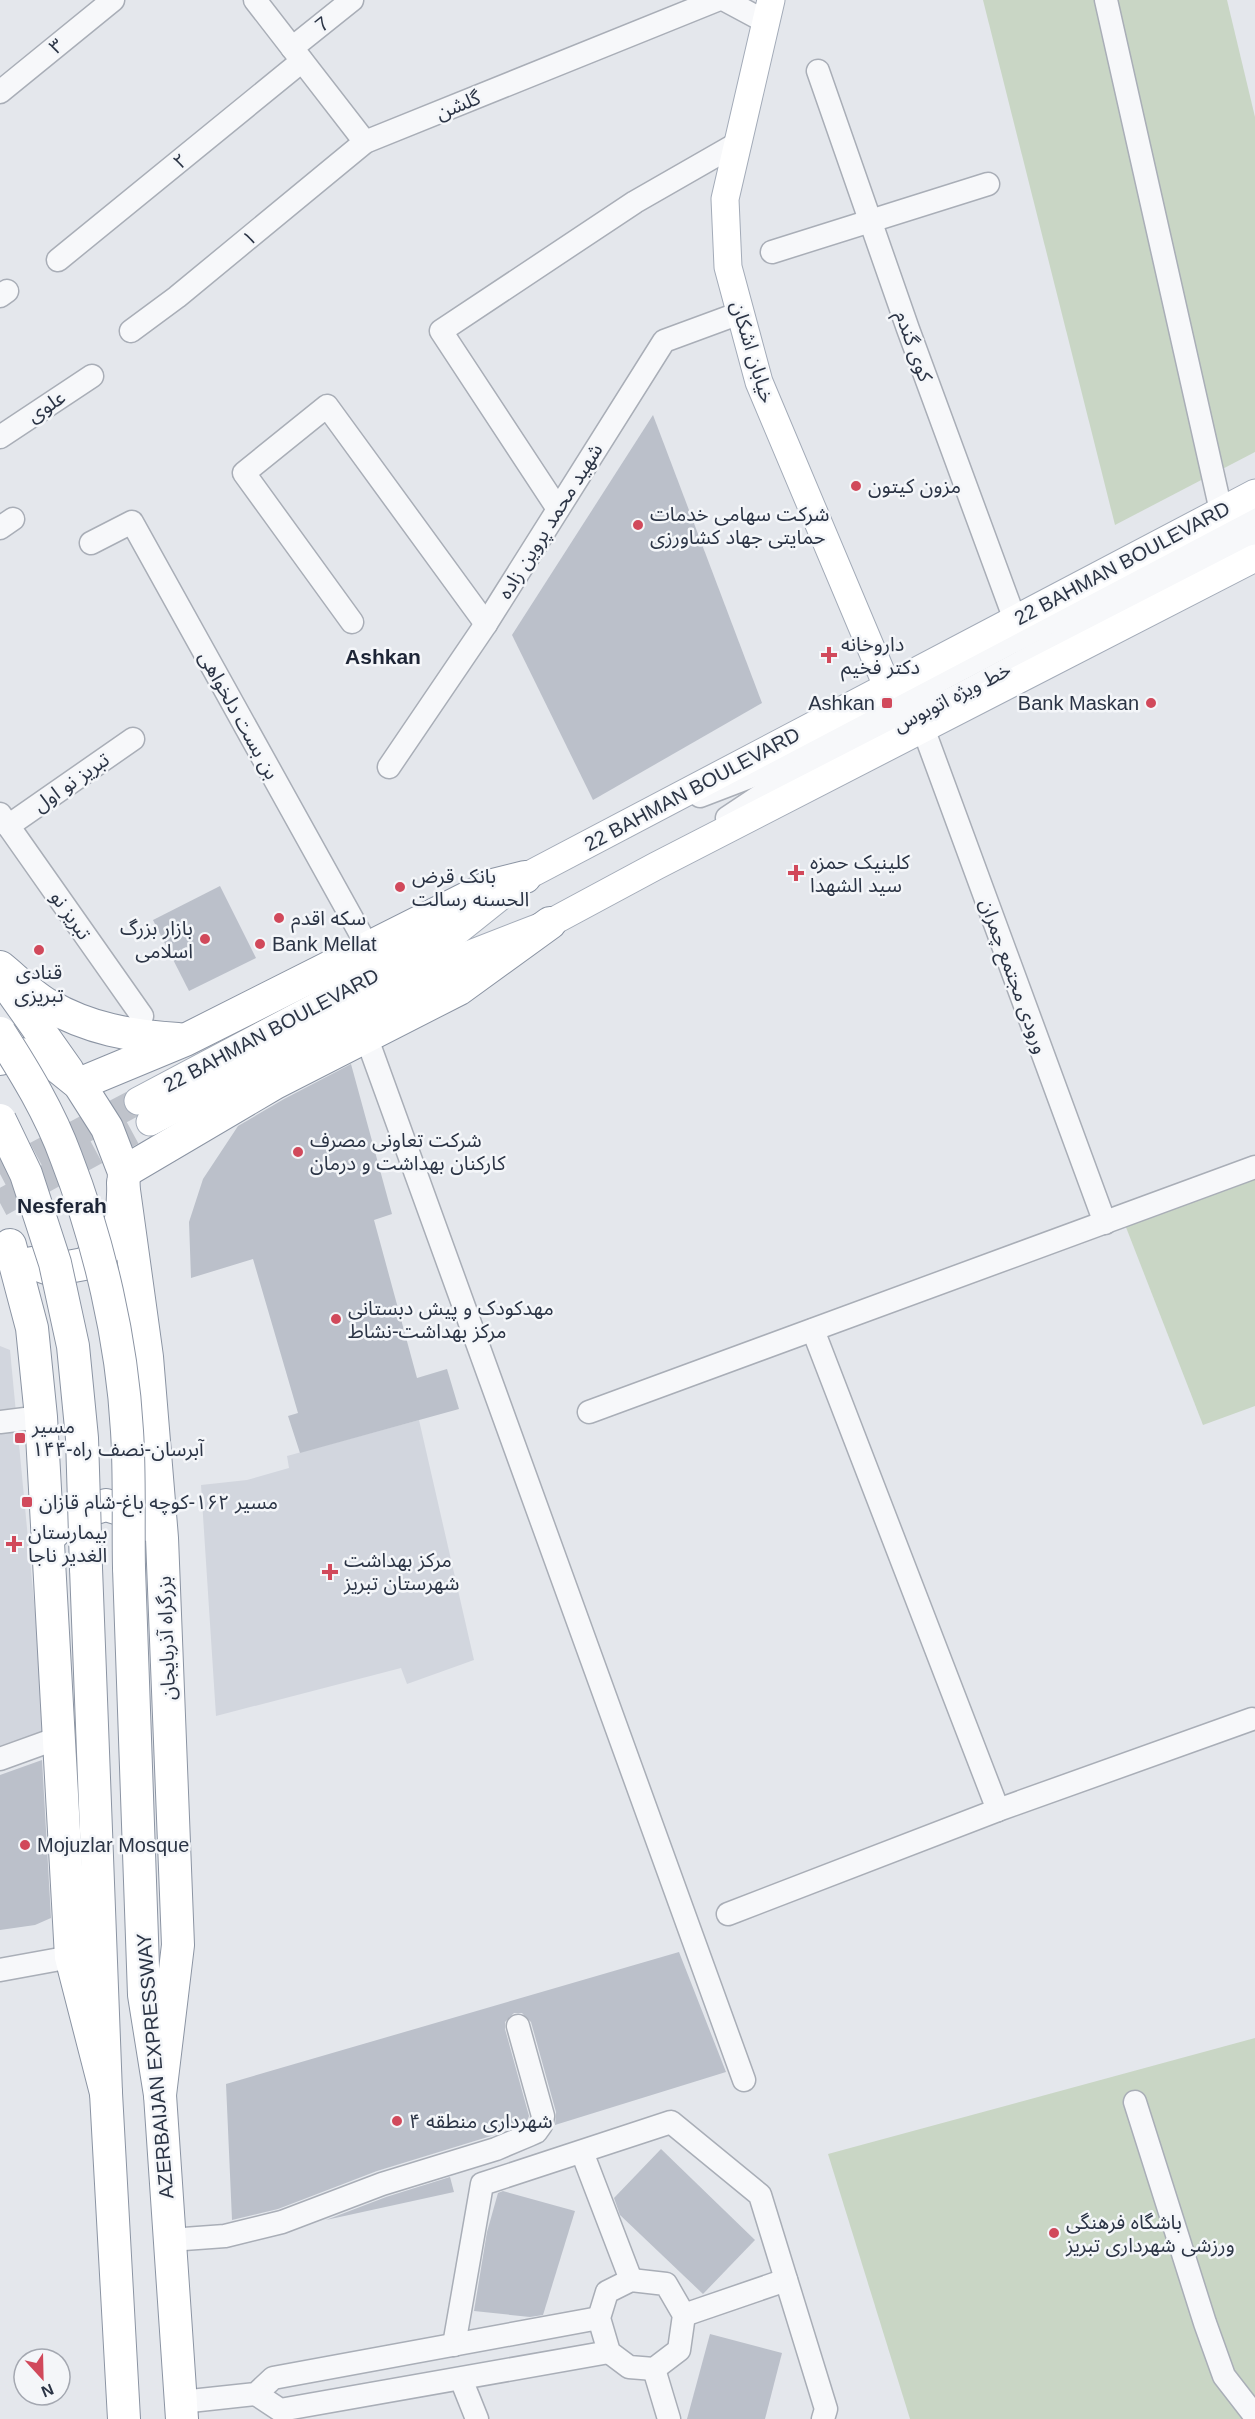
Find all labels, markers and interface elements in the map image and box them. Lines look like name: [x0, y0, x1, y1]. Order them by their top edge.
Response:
street label: 7: [311, 12, 333, 36]
street label: ۳: [45, 34, 67, 58]
street label: گلشن: [433, 86, 484, 125]
street label: ۲: [169, 149, 191, 173]
street label: ۱: [238, 226, 260, 250]
street label: خیابان اشکان: [726, 298, 779, 406]
street label: کوی گندم: [887, 308, 937, 387]
street label: علوی: [23, 386, 70, 427]
street label: شهید محمد پروین زاده: [493, 439, 609, 604]
place label: مزون کیتون: [868, 475, 961, 498]
marker: مزون کیتون: [849, 479, 863, 493]
street label: 22 BAHMAN BOULEVARD: [1011, 497, 1233, 629]
place label: شرکت سهامی خدمات حمایتی جهاد کشاورزی: [650, 503, 829, 549]
marker: شرکت سهامی خدمات حمایتی جهاد کشاورزی: [631, 518, 645, 532]
place label: داروخانه دکتر فخیم: [841, 633, 920, 682]
district label: Ashkan: [345, 645, 421, 668]
street label: بن بست دلخواهی: [194, 647, 283, 783]
marker: داروخانه دکتر فخیم: [822, 648, 836, 662]
street label: خط ویژه اتوبوس: [890, 658, 1015, 737]
place label: Ashkan: [808, 692, 875, 714]
place label: Bank Maskan: [1018, 692, 1139, 714]
marker: Ashkan: [880, 696, 894, 710]
marker: Bank Maskan: [1144, 696, 1158, 710]
street label: 22 BAHMAN BOULEVARD: [581, 723, 803, 855]
street label: تبریز نو اول: [29, 748, 114, 817]
place label: کلینیک حمزه سید الشهدا: [810, 851, 910, 896]
marker: کلینیک حمزه سید الشهدا: [787, 864, 805, 882]
place label: بانک قرض الحسنه رسالت: [412, 865, 529, 911]
marker: بانک قرض الحسنه رسالت: [393, 880, 407, 894]
street label: تبریز نو: [46, 886, 96, 944]
street label: ورودی مجتمع چمران: [972, 896, 1052, 1058]
place label: سکه اقدم: [291, 907, 366, 933]
marker: سکه اقدم: [272, 911, 286, 925]
place label: بازار بزرگ اسلامی: [120, 917, 193, 963]
marker: بازار بزرگ اسلامی: [198, 932, 212, 946]
place label: Bank Mellat: [272, 933, 377, 955]
marker: Bank Mellat: [253, 937, 267, 951]
marker: قنادی تبریزی: [32, 943, 46, 957]
place label: قنادی تبریزی: [14, 961, 64, 1007]
street label: 22 BAHMAN BOULEVARD: [160, 964, 382, 1096]
place label: شرکت تعاونی مصرف کارکنان بهداشت و درمان: [310, 1129, 506, 1175]
marker: شرکت تعاونی مصرف کارکنان بهداشت و درمان: [291, 1145, 305, 1159]
district label: Nesferah: [17, 1194, 107, 1217]
place label: مهدکودک و پیش دبستانی مرکز بهداشت-نشاط: [348, 1297, 554, 1343]
marker: مهدکودک و پیش دبستانی مرکز بهداشت-نشاط: [329, 1312, 343, 1326]
place label: مسیر ۱۴۴-آبرسان-نصف راه: [31, 1415, 205, 1461]
marker: مسیر ۱۴۴-آبرسان-نصف راه: [13, 1431, 27, 1445]
place label: مسیر ۱۶۲-کوچه باغ-شام قازان: [39, 1491, 278, 1517]
marker: مسیر ۱۶۲-کوچه باغ-شام قازان: [20, 1495, 34, 1509]
place label: بیمارستان الغدیر ناجا: [28, 1521, 108, 1567]
marker: بیمارستان الغدیر ناجا: [5, 1535, 23, 1553]
place label: مرکز بهداشت شهرستان تبریز: [343, 1549, 459, 1595]
marker: مرکز بهداشت شهرستان تبریز: [321, 1563, 339, 1581]
street label: بزرگراه آذربایجان: [153, 1575, 180, 1701]
place label: Mojuzlar Mosque: [37, 1834, 189, 1856]
marker: Mojuzlar Mosque: [18, 1838, 32, 1852]
street label: AZERBAIJAN EXPRESSWAY: [132, 1932, 178, 2200]
place label: شهرداری منطقه ۴: [409, 2110, 553, 2133]
marker: شهرداری منطقه ۴: [390, 2114, 404, 2128]
place label: باشگاه فرهنگی ورزشی شهرداری تبریز: [1065, 2211, 1235, 2257]
marker: باشگاه فرهنگی ورزشی شهرداری تبریز: [1047, 2226, 1061, 2240]
north arrow: [12, 2347, 72, 2407]
text: N: [39, 2380, 56, 2400]

